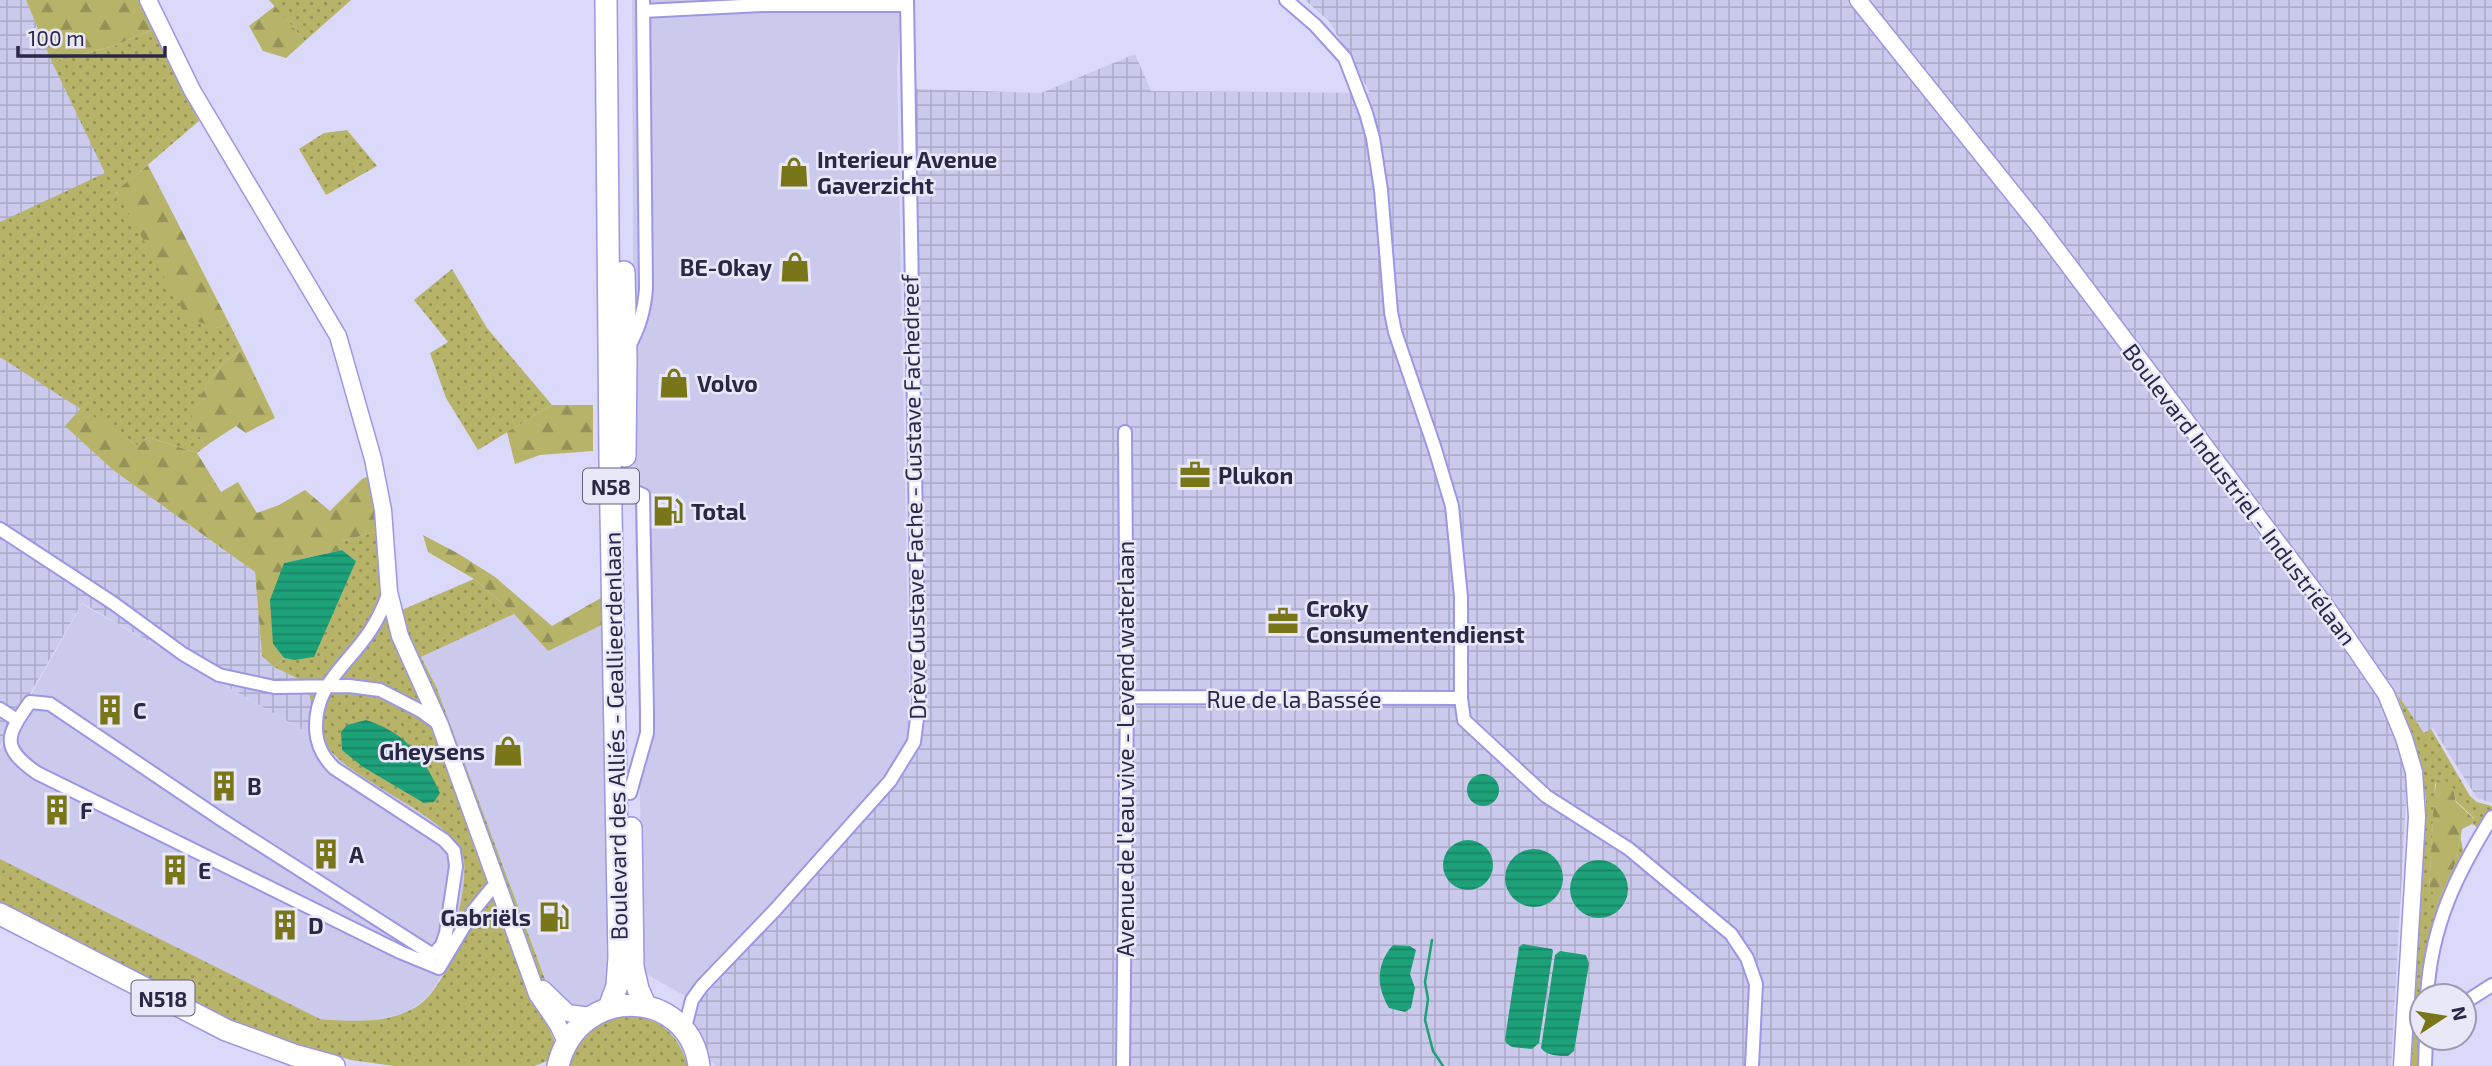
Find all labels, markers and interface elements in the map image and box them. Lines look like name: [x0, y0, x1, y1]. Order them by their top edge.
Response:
scale bar: [18, 14, 164, 58]
text: 100 m: [28, 25, 85, 50]
place label: Interieur Avenue Gaverzicht: [817, 145, 997, 199]
shop icon: Interieur Avenue Gaverzicht: [777, 155, 811, 189]
shop icon: BE-Okay: [778, 250, 812, 284]
place label: BE-Okay: [680, 253, 772, 281]
street label: Drève Gustave Fache - Gustave Fachedreef: [895, 273, 931, 720]
street label: Boulevard Industriel - Industriélaan: [2117, 338, 2363, 650]
shop icon: Volvo: [657, 366, 691, 400]
place label: Volvo: [697, 369, 758, 397]
office icon: Plukon: [1178, 458, 1212, 492]
place label: Plukon: [1218, 461, 1293, 489]
road number: N58: [583, 468, 639, 504]
fuel station icon: Total: [651, 494, 685, 528]
place label: Total: [691, 497, 747, 525]
street label: Boulevard des Alliés - Geallieerdenlaan: [597, 532, 633, 940]
street label: Avenue de l'eau vive - Levend waterlaan: [1111, 541, 1139, 957]
place label: Croky Consumentendienst: [1306, 594, 1525, 648]
office icon: Croky Consumentendienst: [1266, 604, 1300, 638]
street label: Rue de la Bassée: [1206, 685, 1382, 713]
building icon: C: [93, 693, 127, 727]
place label: C: [133, 696, 147, 724]
shop icon: Gheysens: [491, 734, 525, 768]
place label: Gheysens: [379, 737, 485, 765]
building icon: B: [207, 769, 241, 803]
place label: B: [247, 772, 262, 800]
building icon: F: [40, 793, 74, 827]
place label: F: [80, 796, 93, 824]
building icon: A: [309, 837, 343, 871]
place label: A: [349, 840, 364, 868]
building icon: E: [158, 853, 192, 887]
place label: E: [198, 856, 211, 884]
fuel station icon: Gabriëls: [537, 900, 571, 934]
place label: Gabriëls: [440, 903, 531, 931]
building icon: D: [268, 908, 302, 942]
place label: D: [308, 911, 324, 939]
road number: N518: [132, 981, 194, 1016]
north arrow: [2408, 982, 2478, 1052]
text: N: [2447, 1004, 2473, 1022]

